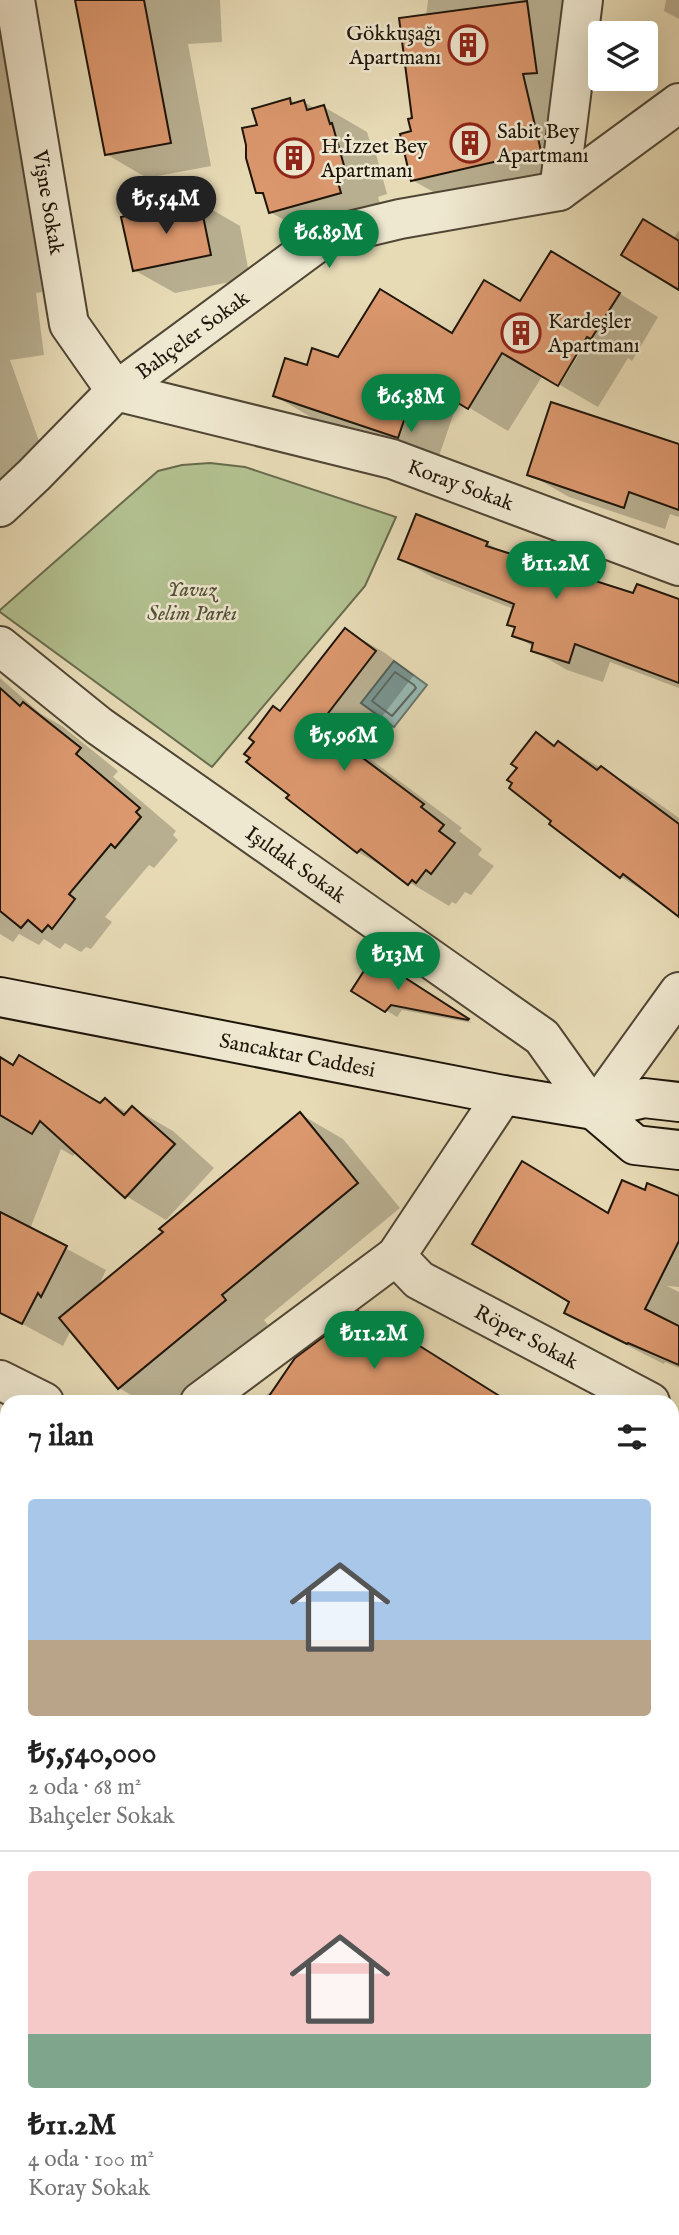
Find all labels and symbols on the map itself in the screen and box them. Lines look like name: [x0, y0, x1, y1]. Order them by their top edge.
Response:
place label: Gökkuşağı Apartmanı: [346, 21, 441, 72]
building icon: Gökkuşağı Apartmanı: [447, 24, 489, 66]
place label: Sabit Bey Apartmanı: [496, 119, 589, 170]
building icon: Sabit Bey Apartmanı: [449, 122, 491, 164]
place label: H.İzzet Bey Apartmanı: [320, 134, 428, 185]
building icon: H.İzzet Bey Apartmanı: [273, 137, 315, 179]
street label: Vişne Sokak: [25, 147, 69, 258]
pin: ₺5.54M: [109, 176, 223, 236]
pin: ₺6.89M: [272, 210, 386, 270]
street label: Bahçeler Sokak: [131, 285, 256, 387]
place label: Kardeşler Apartmanı: [547, 309, 640, 360]
building icon: Kardeşler Apartmanı: [500, 312, 542, 354]
pin: ₺6.38M: [354, 374, 468, 434]
street label: Koray Sokak: [403, 454, 518, 518]
pin: ₺11.2M: [499, 542, 613, 601]
park label: Yavuz Selim Parkı: [147, 577, 237, 628]
pin: ₺5.96M: [287, 714, 401, 773]
street label: Işıldak Sokak: [239, 821, 352, 911]
pin: ₺13M: [357, 932, 439, 992]
street label: Sancaktar Caddesi: [217, 1028, 377, 1085]
street label: Röper Sokak: [469, 1299, 583, 1377]
pin: ₺11.2M: [317, 1312, 431, 1371]

